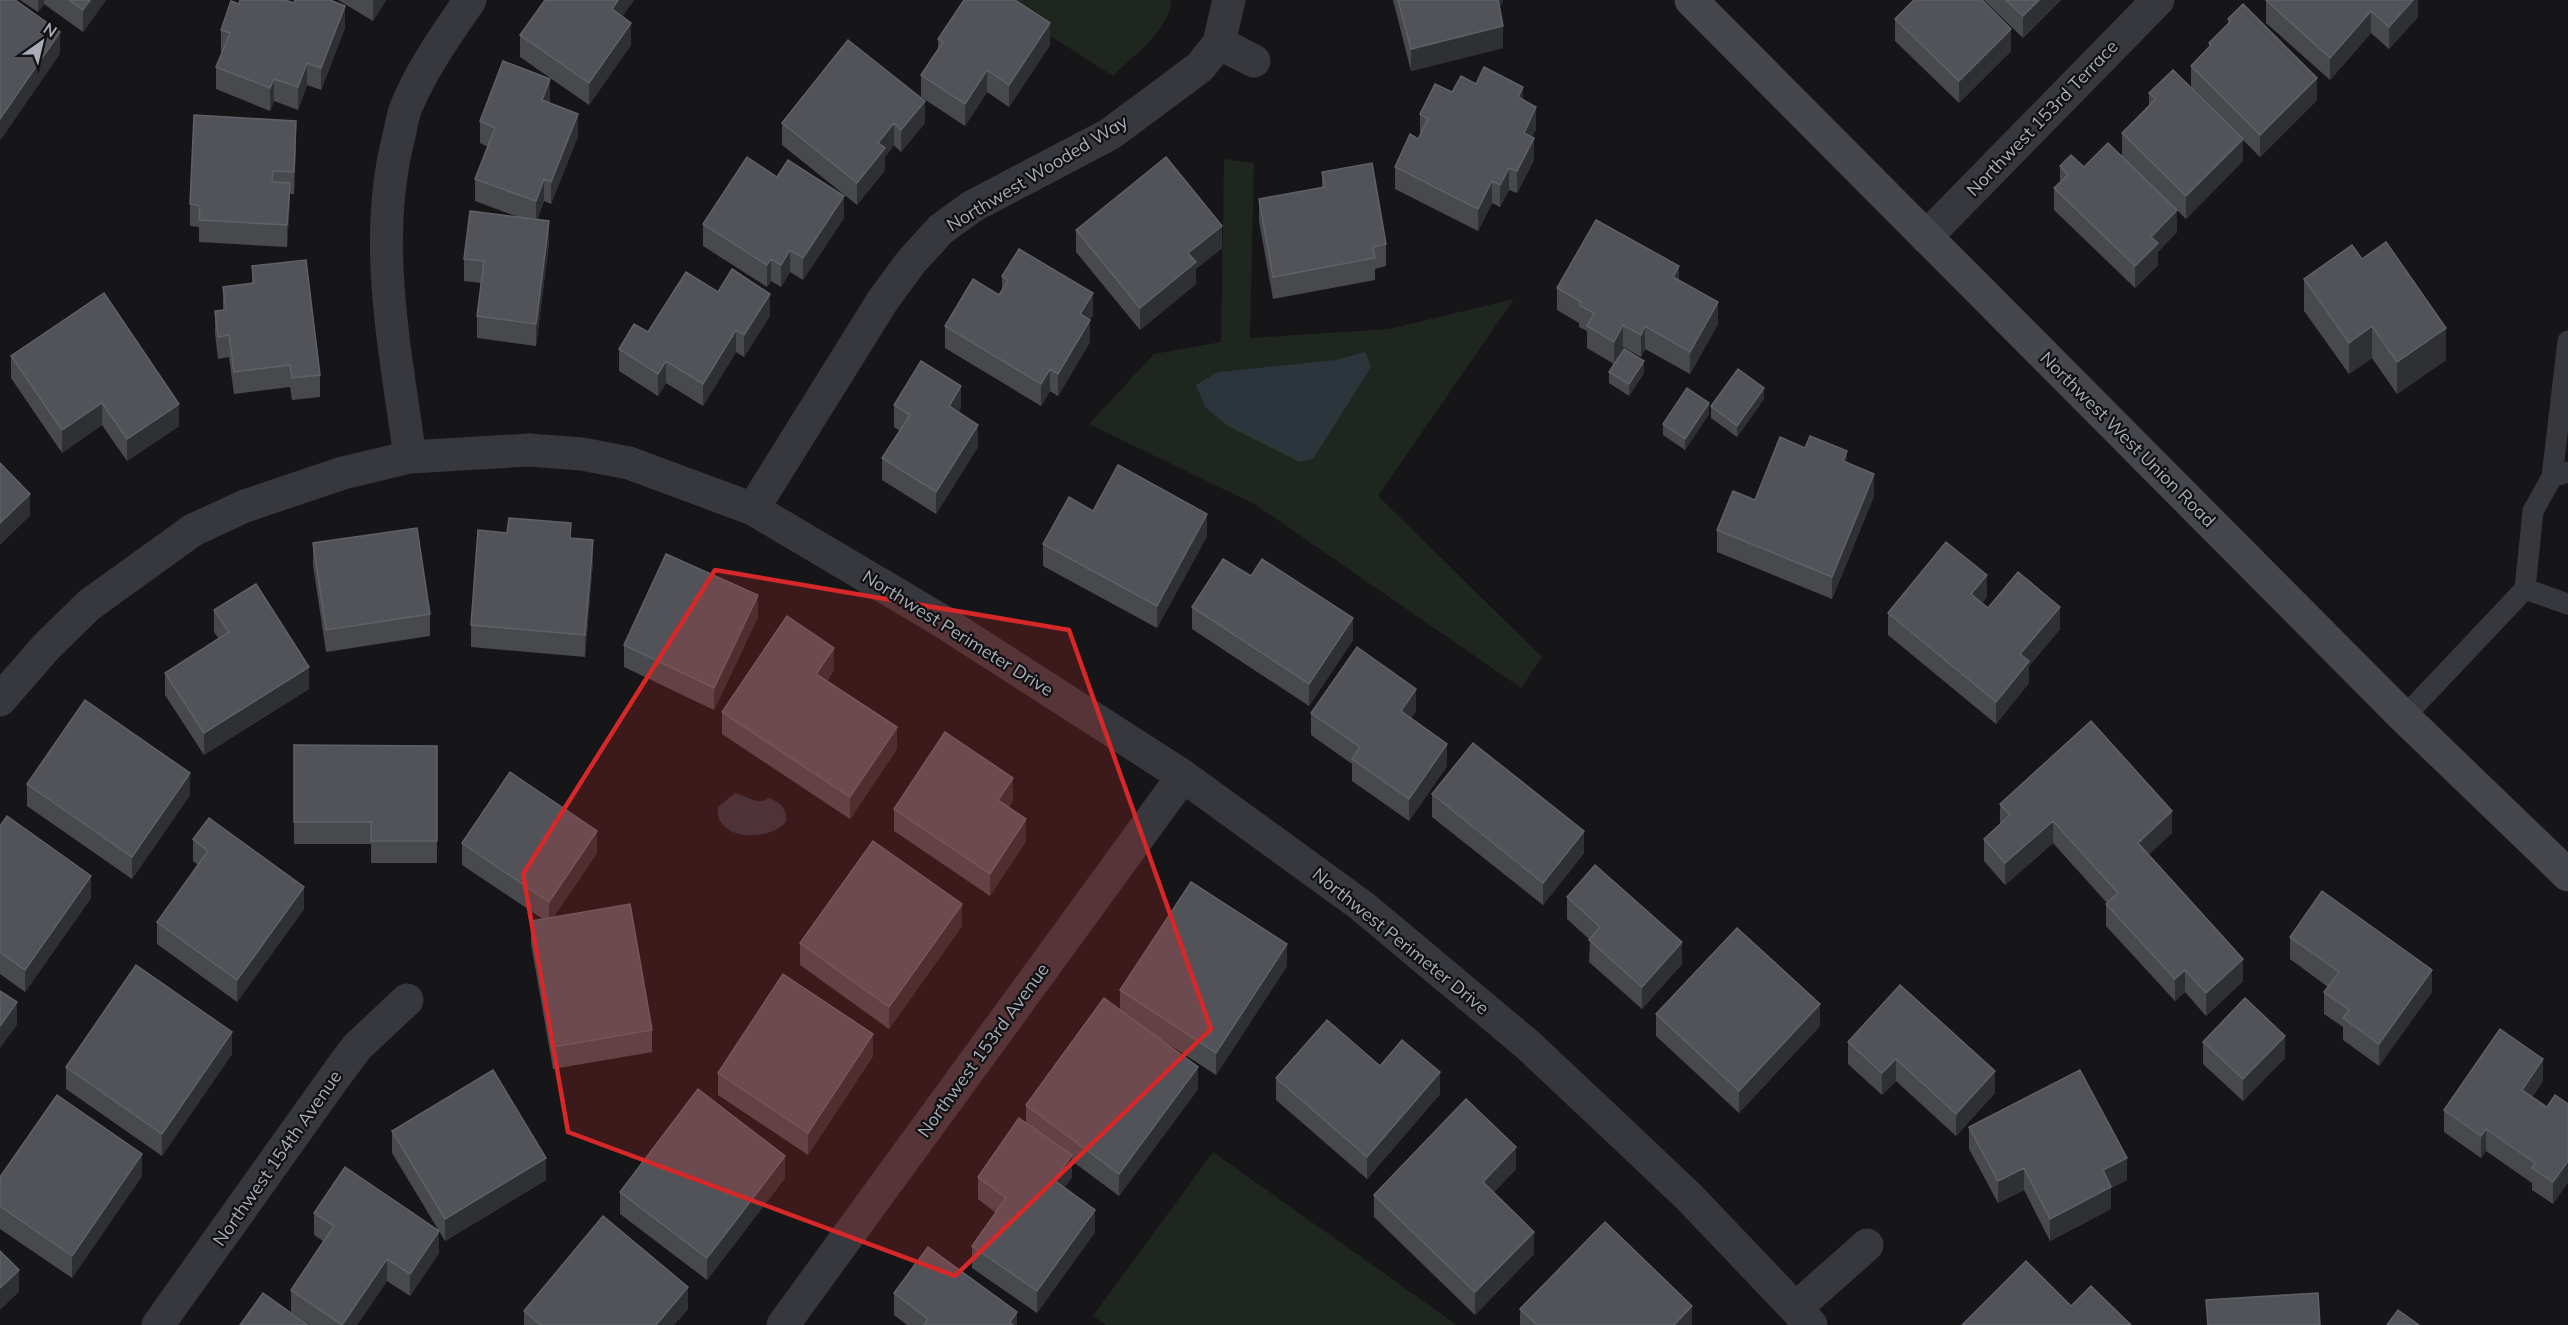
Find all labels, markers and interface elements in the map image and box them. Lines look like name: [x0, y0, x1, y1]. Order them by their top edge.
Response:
north arrow: [12, 12, 72, 72]
text: N: [40, 18, 61, 41]
street label: Northwest 153rd Terrace: [1961, 35, 2123, 201]
street label: Northwest Wooded Way: [942, 109, 1132, 236]
street label: Northwest West Union Road: [2035, 346, 2221, 532]
street label: Northwest Perimeter Drive: [858, 565, 1058, 701]
street label: Northwest Perimeter Drive: [1308, 863, 1494, 1019]
street label: Northwest 153rd Avenue: [912, 958, 1054, 1142]
street label: Northwest 154th Avenue: [208, 1066, 346, 1250]

